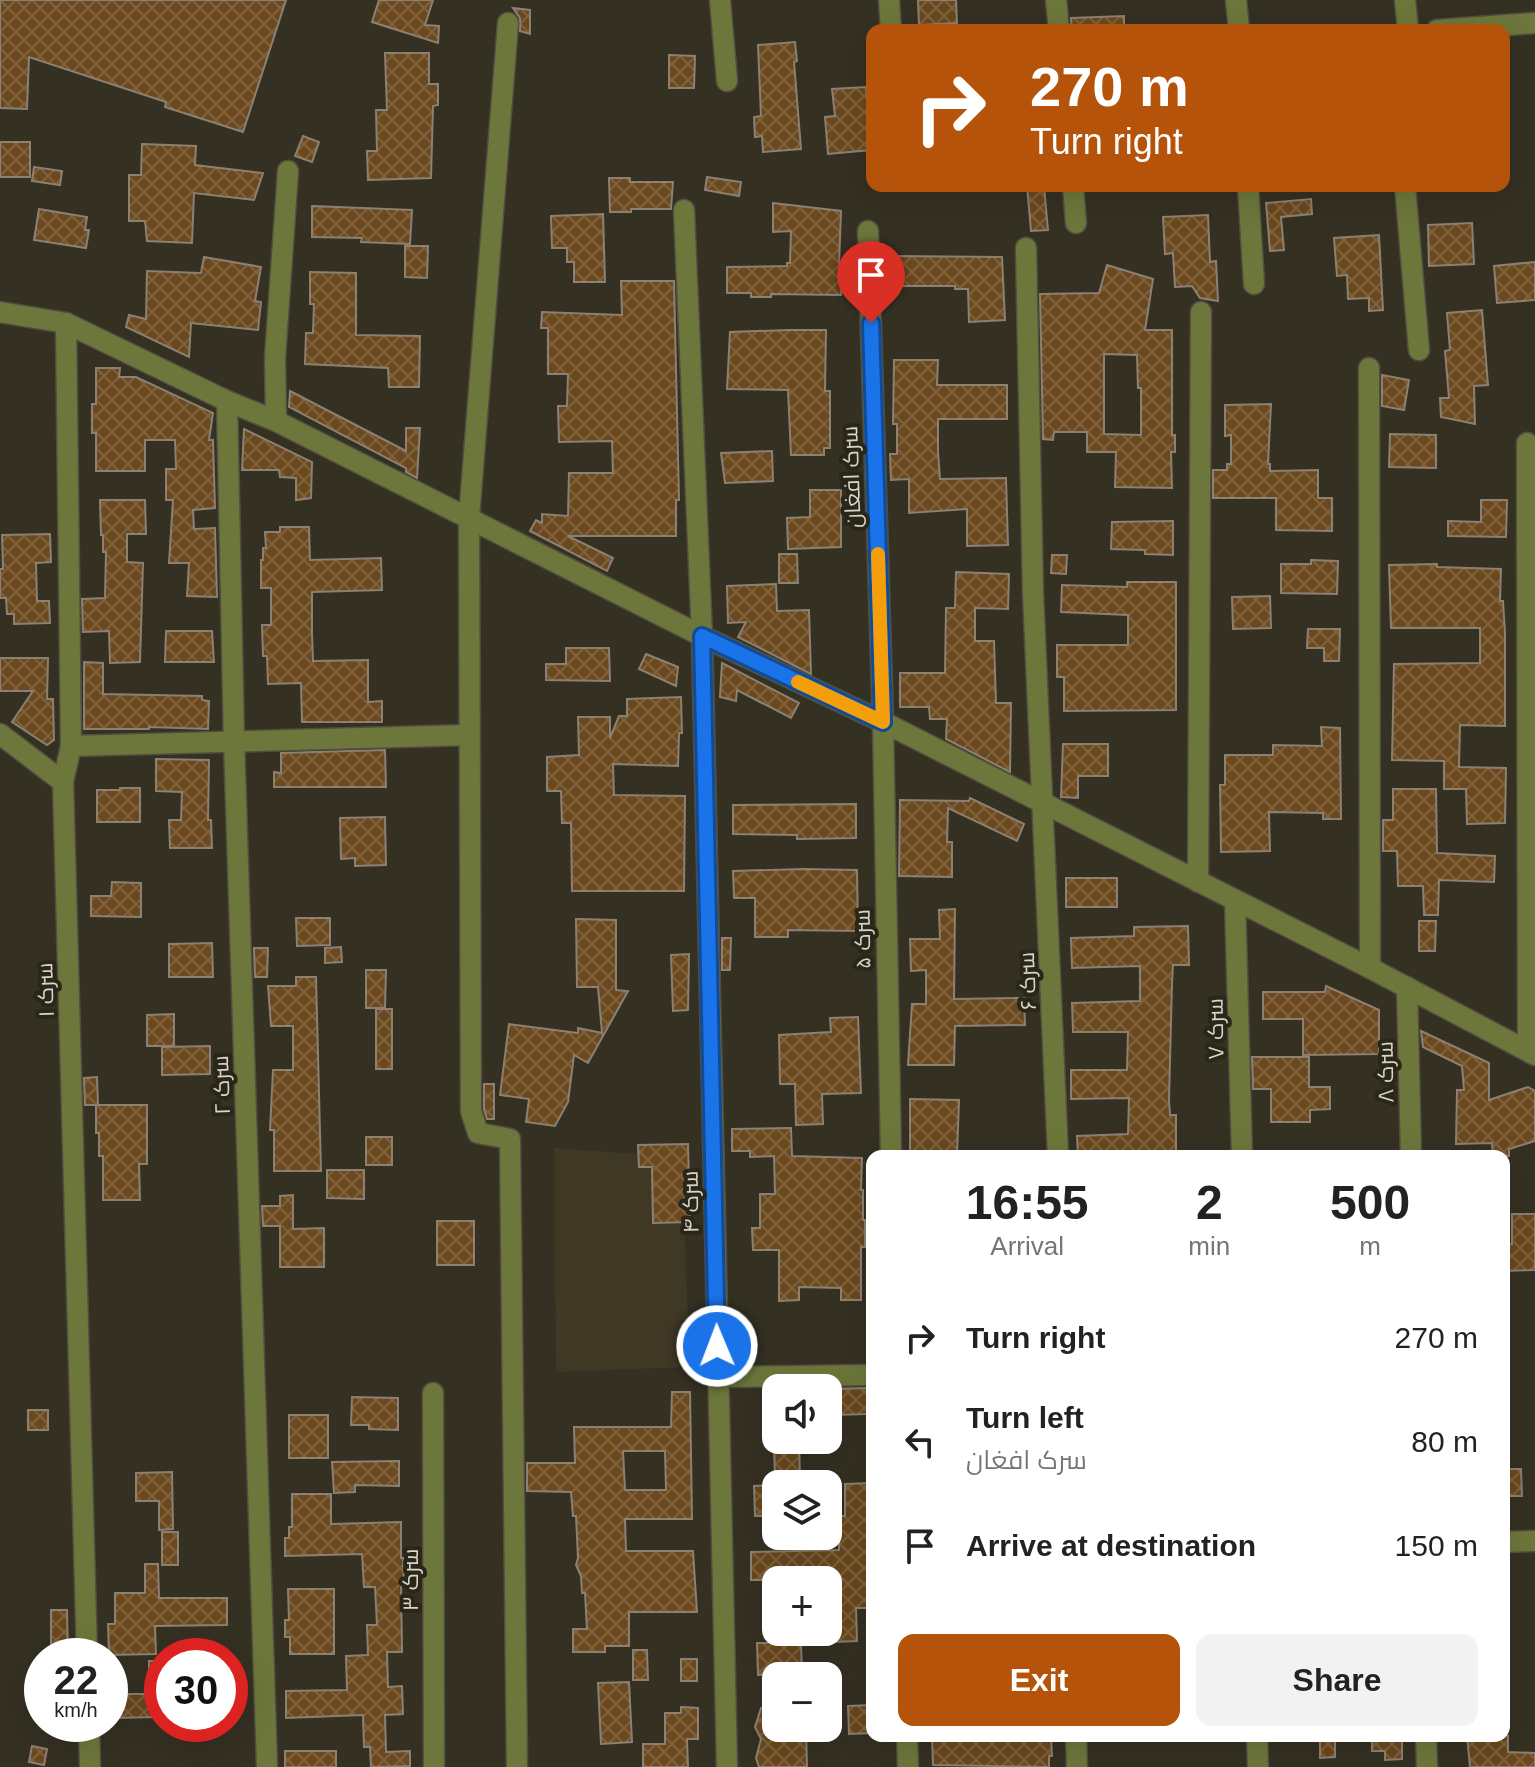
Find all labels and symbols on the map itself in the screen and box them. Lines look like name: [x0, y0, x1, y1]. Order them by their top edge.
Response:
pin: [837, 241, 905, 323]
street label: سرک افغان: [837, 425, 866, 528]
street label: سرک ۵: [849, 909, 876, 969]
street label: سرک ۶: [1014, 951, 1041, 1011]
street label: سرک ۱: [32, 962, 59, 1018]
street label: سرک ۷: [1202, 998, 1229, 1060]
street label: سرک ۸: [1372, 1041, 1399, 1103]
street label: سرک ۲: [208, 1055, 235, 1115]
street label: سرک ۴: [677, 1171, 704, 1233]
position arrow: [675, 1304, 759, 1388]
street label: سرک ۳: [398, 1549, 423, 1611]
speed limit sign: 30: [144, 1638, 248, 1742]

